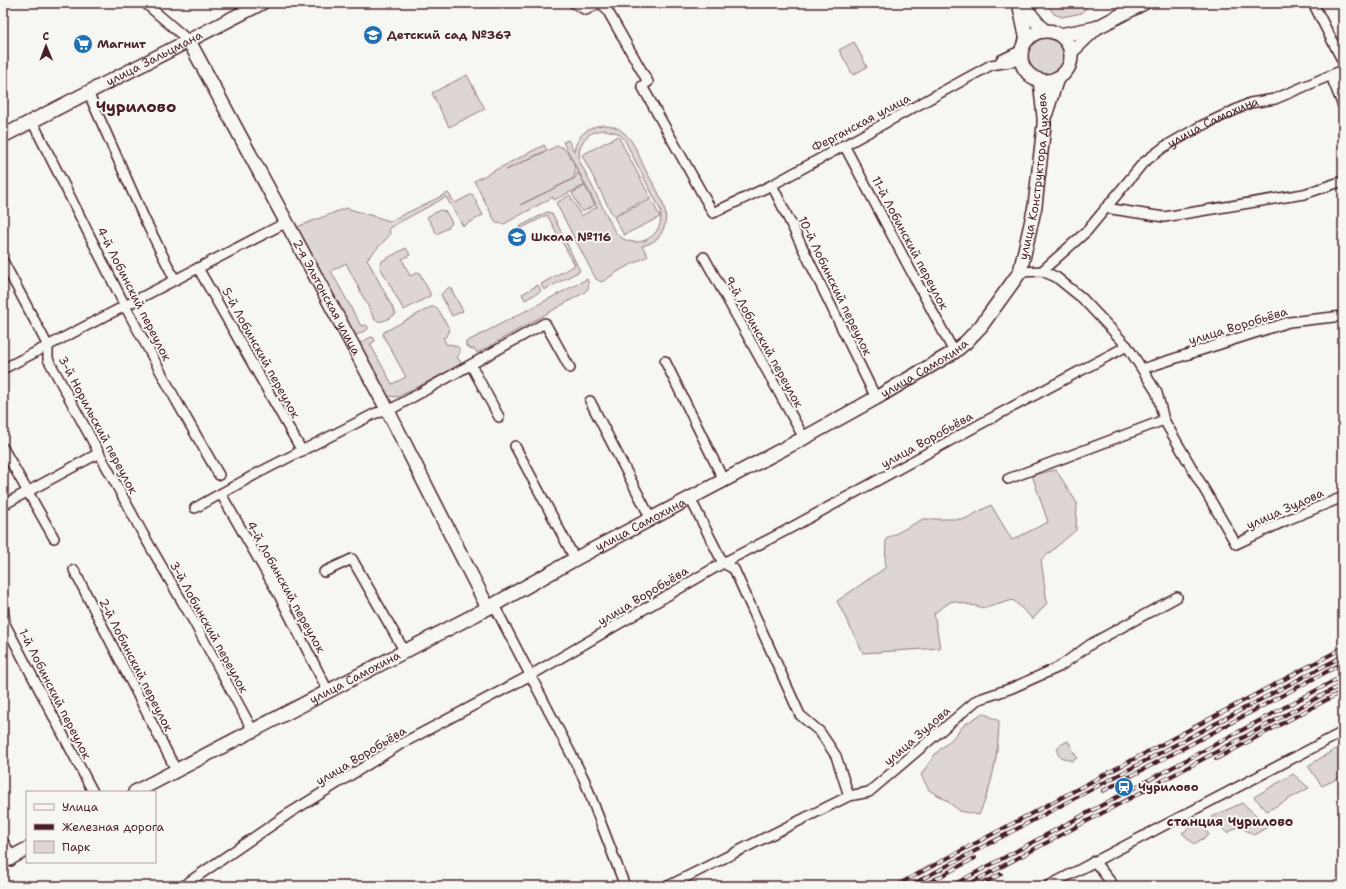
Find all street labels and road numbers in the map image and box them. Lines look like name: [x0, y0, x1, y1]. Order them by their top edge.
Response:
street label: улица Зальцмана: [103, 27, 206, 90]
street label: Ферганская улица: [809, 90, 914, 156]
street label: улица Конструктора Духова: [1015, 92, 1052, 261]
street label: улица Самохина: [1165, 94, 1260, 151]
street label: 11-й Лобинский переулок: [868, 173, 952, 313]
street label: 10-й Лобинский переулок: [794, 214, 876, 359]
street label: 4-й Лобинский переулок: [93, 224, 175, 364]
street label: 2-я Эльтонская улица: [289, 237, 365, 358]
street label: 9-й Лобинский переулок: [721, 273, 807, 411]
street label: 5-й Лобинский переулок: [218, 285, 304, 422]
street label: улица Воробьёва: [1187, 303, 1290, 349]
street label: улица Самохина: [878, 335, 972, 402]
street label: 3-й Норильский переулок: [55, 353, 142, 497]
street label: улица Воробьёва: [878, 408, 976, 472]
street label: улица Зудова: [1244, 485, 1327, 533]
street label: улица Самохина: [593, 494, 689, 555]
street label: 4-й Лобинский переулок: [243, 518, 329, 656]
street label: 3-й Лобинский переулок: [166, 558, 252, 696]
street label: улица Воробьёва: [595, 562, 692, 629]
street label: 2-й Лобинский переулок: [95, 596, 177, 735]
street label: 1-й Лобинский переулок: [15, 626, 95, 763]
street label: улица Самохина: [307, 647, 403, 708]
street label: улица Зудова: [881, 702, 954, 769]
street label: улица Воробьёва: [313, 722, 410, 789]

